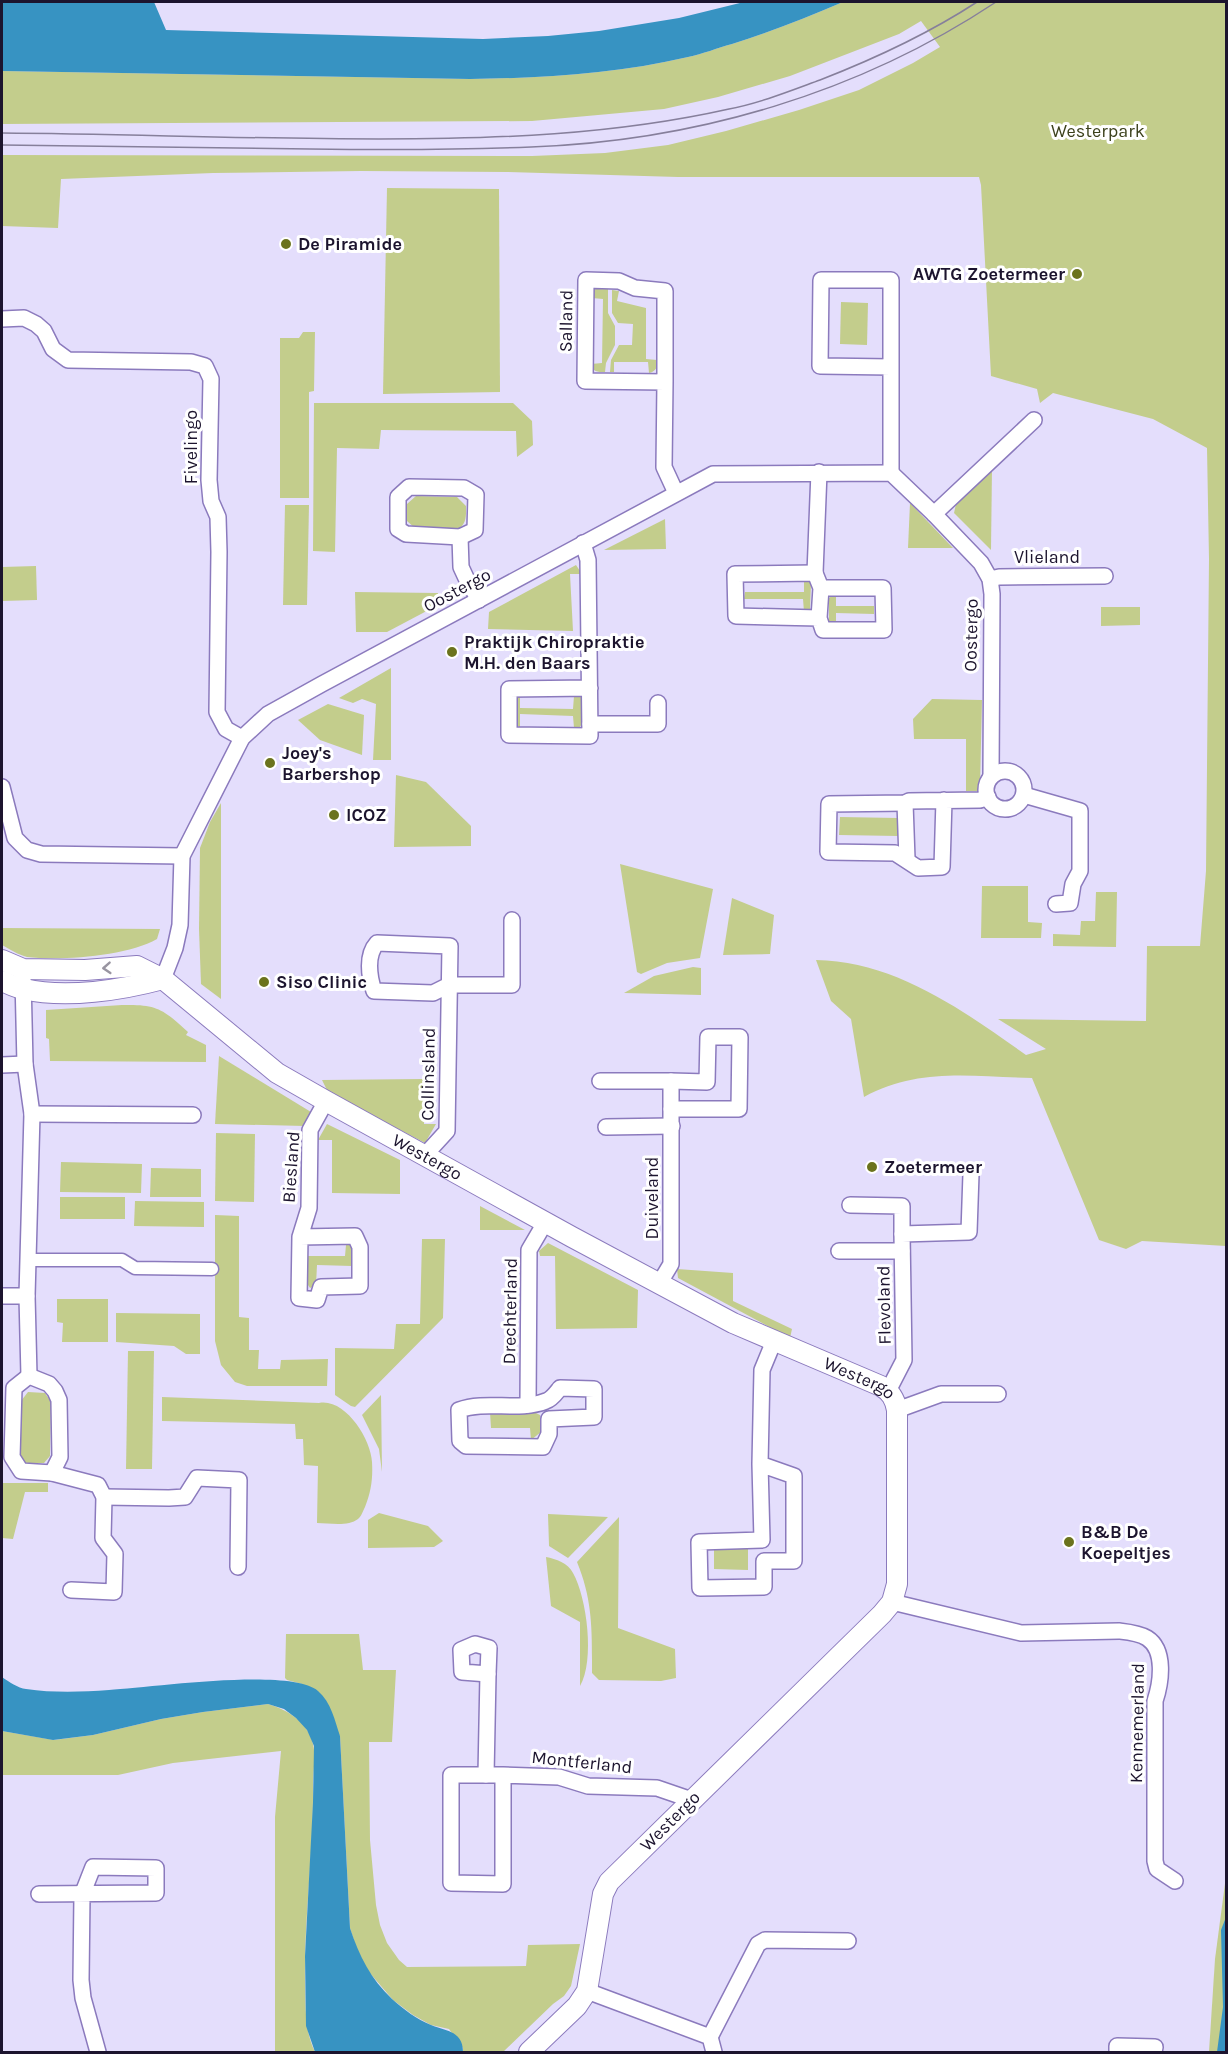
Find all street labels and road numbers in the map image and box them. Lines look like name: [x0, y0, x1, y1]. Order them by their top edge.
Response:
street label: Salland: [554, 290, 578, 352]
street label: Fivelingo: [180, 410, 202, 484]
street label: Vlieland: [1014, 546, 1080, 568]
street label: Oostergo: [420, 563, 494, 617]
street label: Oostergo: [959, 598, 983, 672]
street label: Collinsland: [416, 1027, 440, 1121]
street label: Westergo: [388, 1129, 466, 1185]
street label: Biesland: [278, 1130, 304, 1204]
street label: Duiveland: [641, 1157, 663, 1239]
street label: Drechterland: [498, 1257, 522, 1365]
street label: Flevoland: [872, 1265, 896, 1345]
street label: Westergo: [821, 1352, 901, 1404]
street label: Kennemerland: [1125, 1663, 1149, 1783]
street label: Montferland: [531, 1746, 633, 1778]
street label: Westergo: [635, 1786, 705, 1856]

